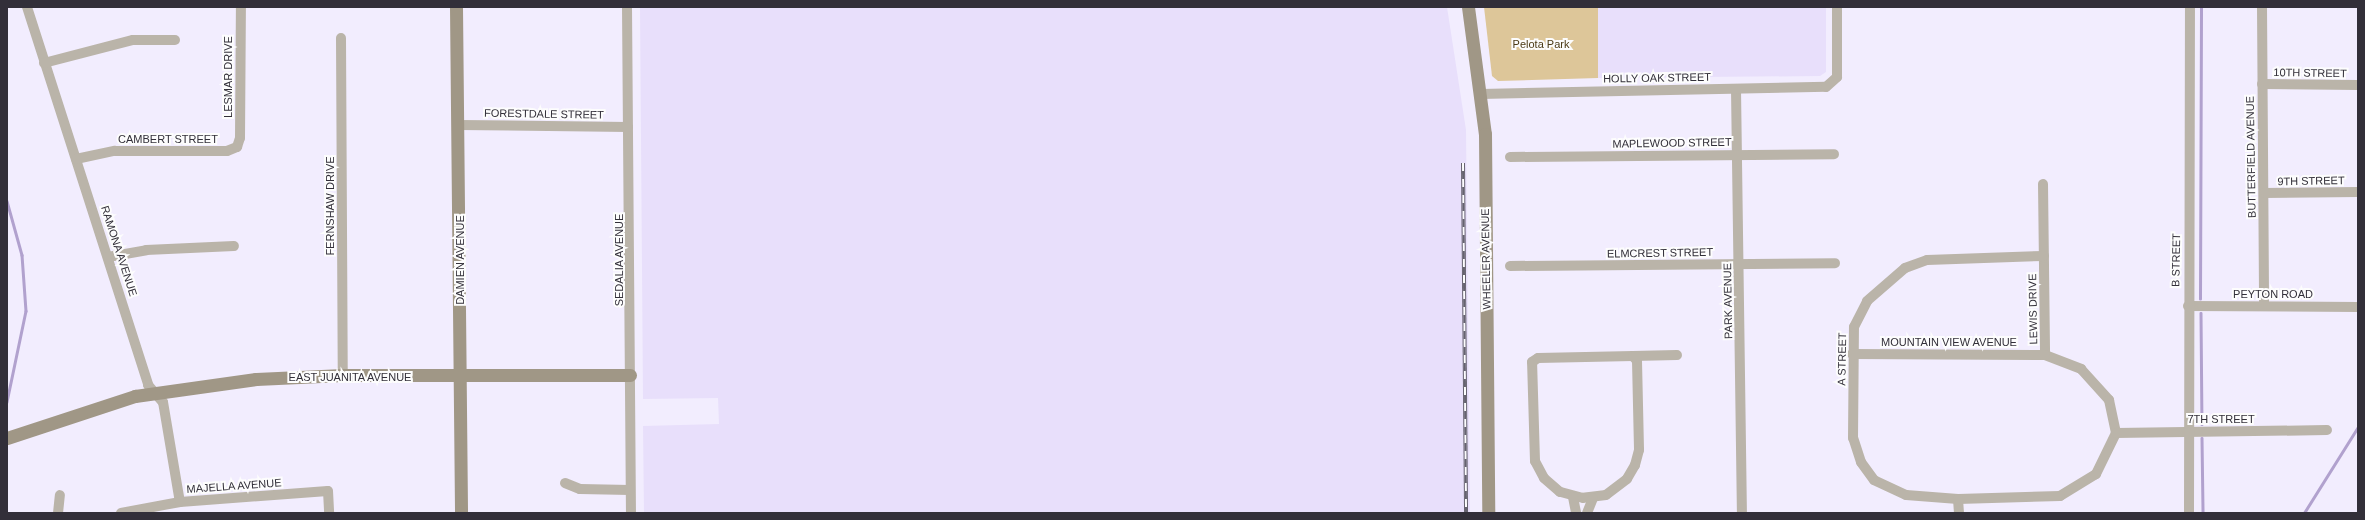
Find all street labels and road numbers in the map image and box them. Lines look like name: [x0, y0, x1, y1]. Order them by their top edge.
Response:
street label: LESMAR DRIVE: [221, 36, 235, 118]
street label: 10TH STREET: [2273, 66, 2347, 80]
street label: HOLLY OAK STREET: [1603, 70, 1711, 86]
street label: BUTTERFIELD AVENUE: [2243, 96, 2259, 218]
street label: FORESTDALE STREET: [484, 106, 604, 122]
street label: CAMBERT STREET: [118, 132, 218, 146]
street label: MAPLEWOOD STREET: [1612, 135, 1732, 151]
street label: FERNSHAW DRIVE: [323, 156, 337, 256]
street label: 9TH STREET: [2277, 174, 2345, 188]
street label: RAMONA AVENUE: [98, 203, 140, 299]
street label: WHEELER AVENUE: [1479, 208, 1493, 310]
street label: SEDALIA AVENUE: [612, 213, 626, 307]
street label: DAMIEN AVENUE: [453, 215, 467, 305]
street label: B STREET: [2169, 233, 2183, 287]
street label: ELMCREST STREET: [1607, 245, 1713, 261]
street label: PARK AVENUE: [1721, 263, 1735, 339]
street label: LEWIS DRIVE: [2026, 273, 2040, 345]
street label: PEYTON ROAD: [2233, 287, 2313, 301]
street label: A STREET: [1835, 332, 1849, 386]
street label: MOUNTAIN VIEW AVENUE: [1881, 335, 2017, 349]
street label: EAST JUANITA AVENUE: [288, 370, 412, 384]
street label: 7TH STREET: [2187, 412, 2255, 426]
street label: MAJELLA AVENUE: [185, 476, 283, 496]

